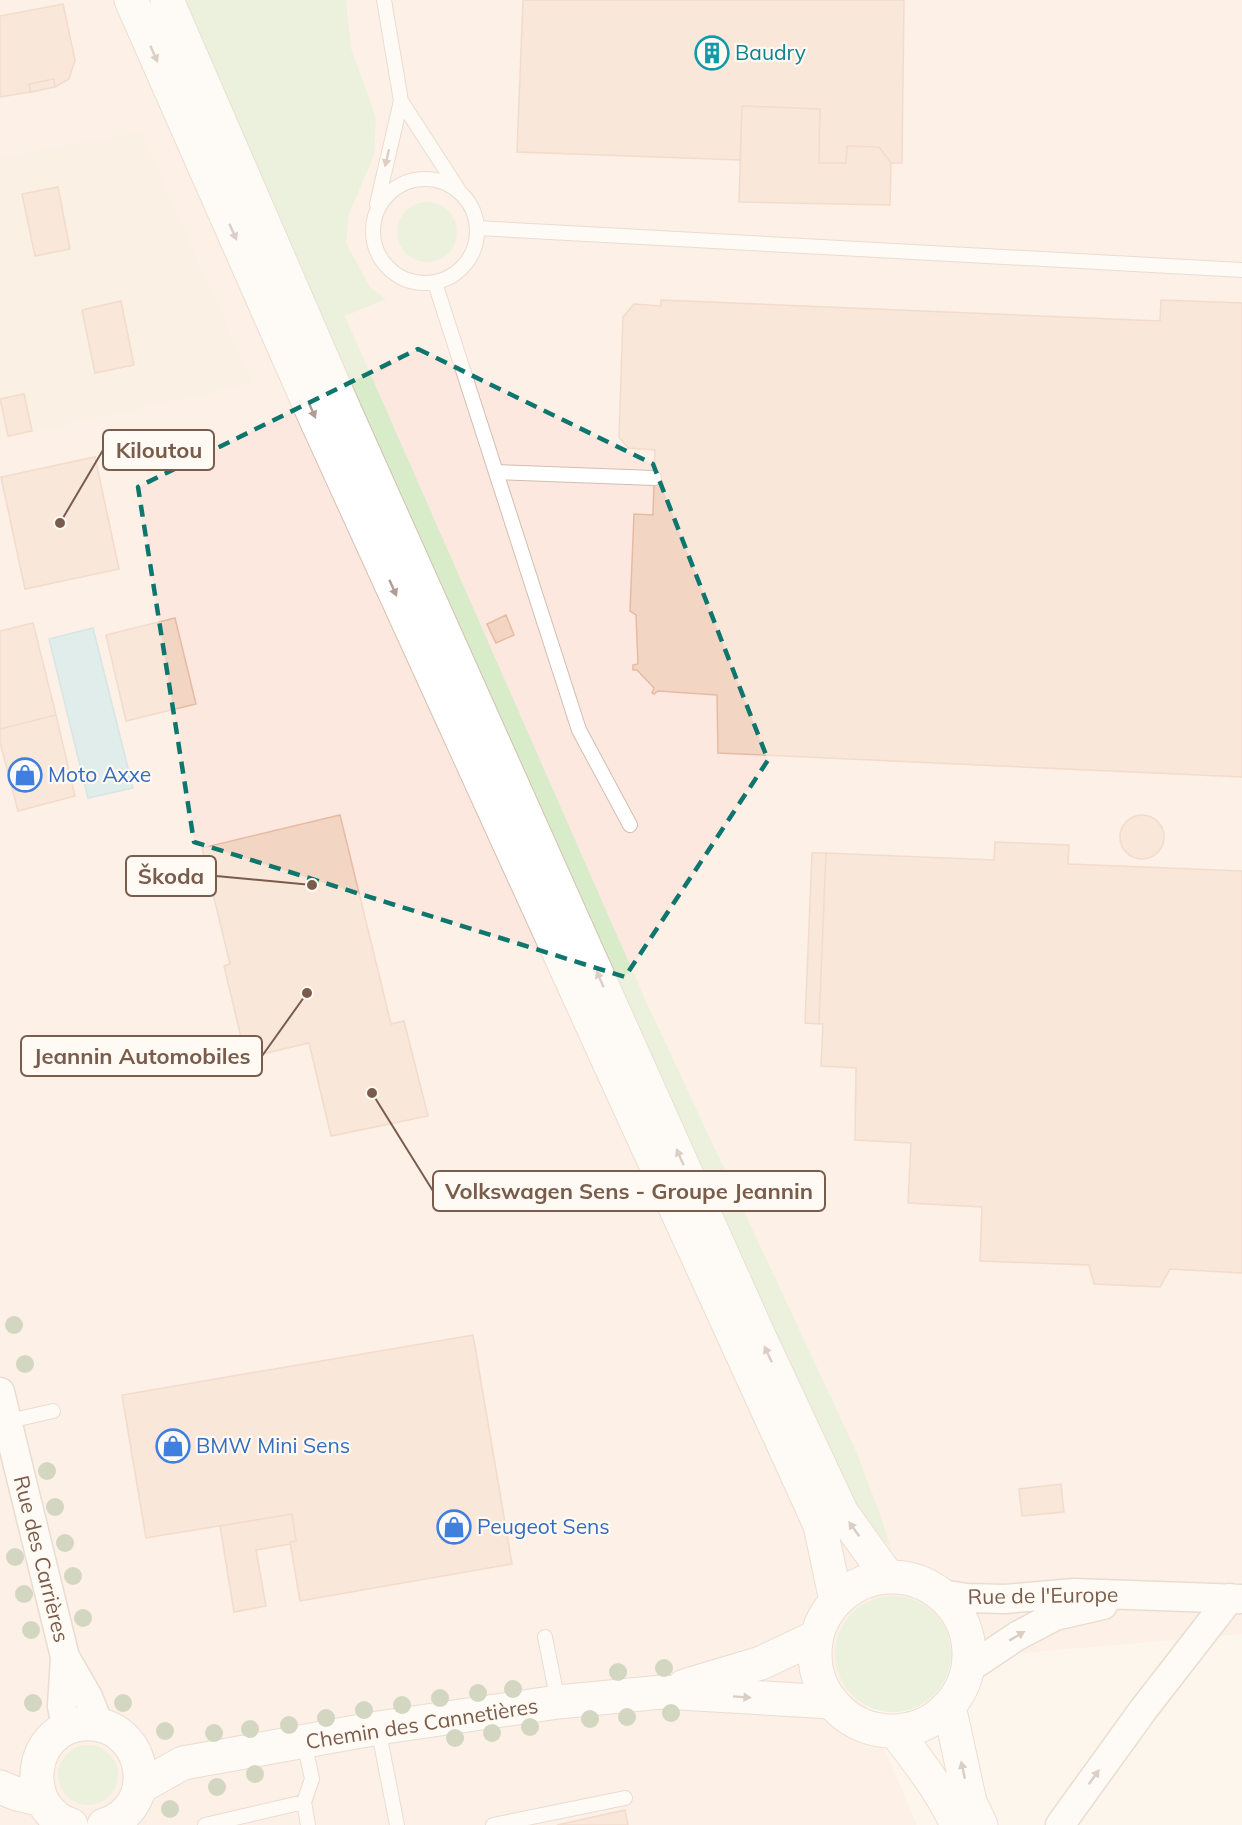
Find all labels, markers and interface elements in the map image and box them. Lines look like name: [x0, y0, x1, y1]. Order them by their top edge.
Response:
building icon: Baudry: [694, 35, 730, 71]
place label: Baudry: [735, 39, 806, 65]
one-way arrow: [149, 45, 159, 63]
one-way arrow: [382, 149, 392, 168]
one-way arrow: [229, 223, 238, 241]
one-way arrow: [307, 402, 317, 420]
callout: Kiloutou: [103, 430, 214, 470]
text: Kiloutou: [116, 436, 202, 464]
one-way arrow: [388, 579, 397, 596]
shop icon: Moto Axxe: [7, 757, 43, 793]
place label: Moto Axxe: [48, 761, 151, 787]
callout: Škoda: [126, 856, 216, 896]
text: Škoda: [138, 862, 204, 890]
one-way arrow: [595, 970, 605, 988]
callout: Jeannin Automobiles: [21, 1036, 262, 1076]
text: Jeannin Automobiles: [33, 1042, 251, 1070]
one-way arrow: [675, 1149, 684, 1166]
callout: Volkswagen Sens - Groupe Jeannin: [433, 1171, 825, 1211]
text: Volkswagen Sens - Groupe Jeannin: [444, 1177, 813, 1205]
one-way arrow: [764, 1346, 773, 1363]
shop icon: BMW Mini Sens: [155, 1428, 191, 1464]
place label: BMW Mini Sens: [196, 1432, 350, 1458]
street label: Rue des Carrières: [9, 1473, 75, 1645]
shop icon: Peugeot Sens: [436, 1509, 472, 1545]
place label: Peugeot Sens: [477, 1513, 610, 1539]
one-way arrow: [848, 1522, 860, 1538]
street label: Rue de l'Europe: [967, 1581, 1119, 1609]
one-way arrow: [1009, 1631, 1025, 1642]
street label: Chemin des Cannetières: [304, 1692, 540, 1754]
one-way arrow: [732, 1693, 751, 1702]
one-way arrow: [957, 1761, 967, 1779]
one-way arrow: [1088, 1770, 1100, 1786]

